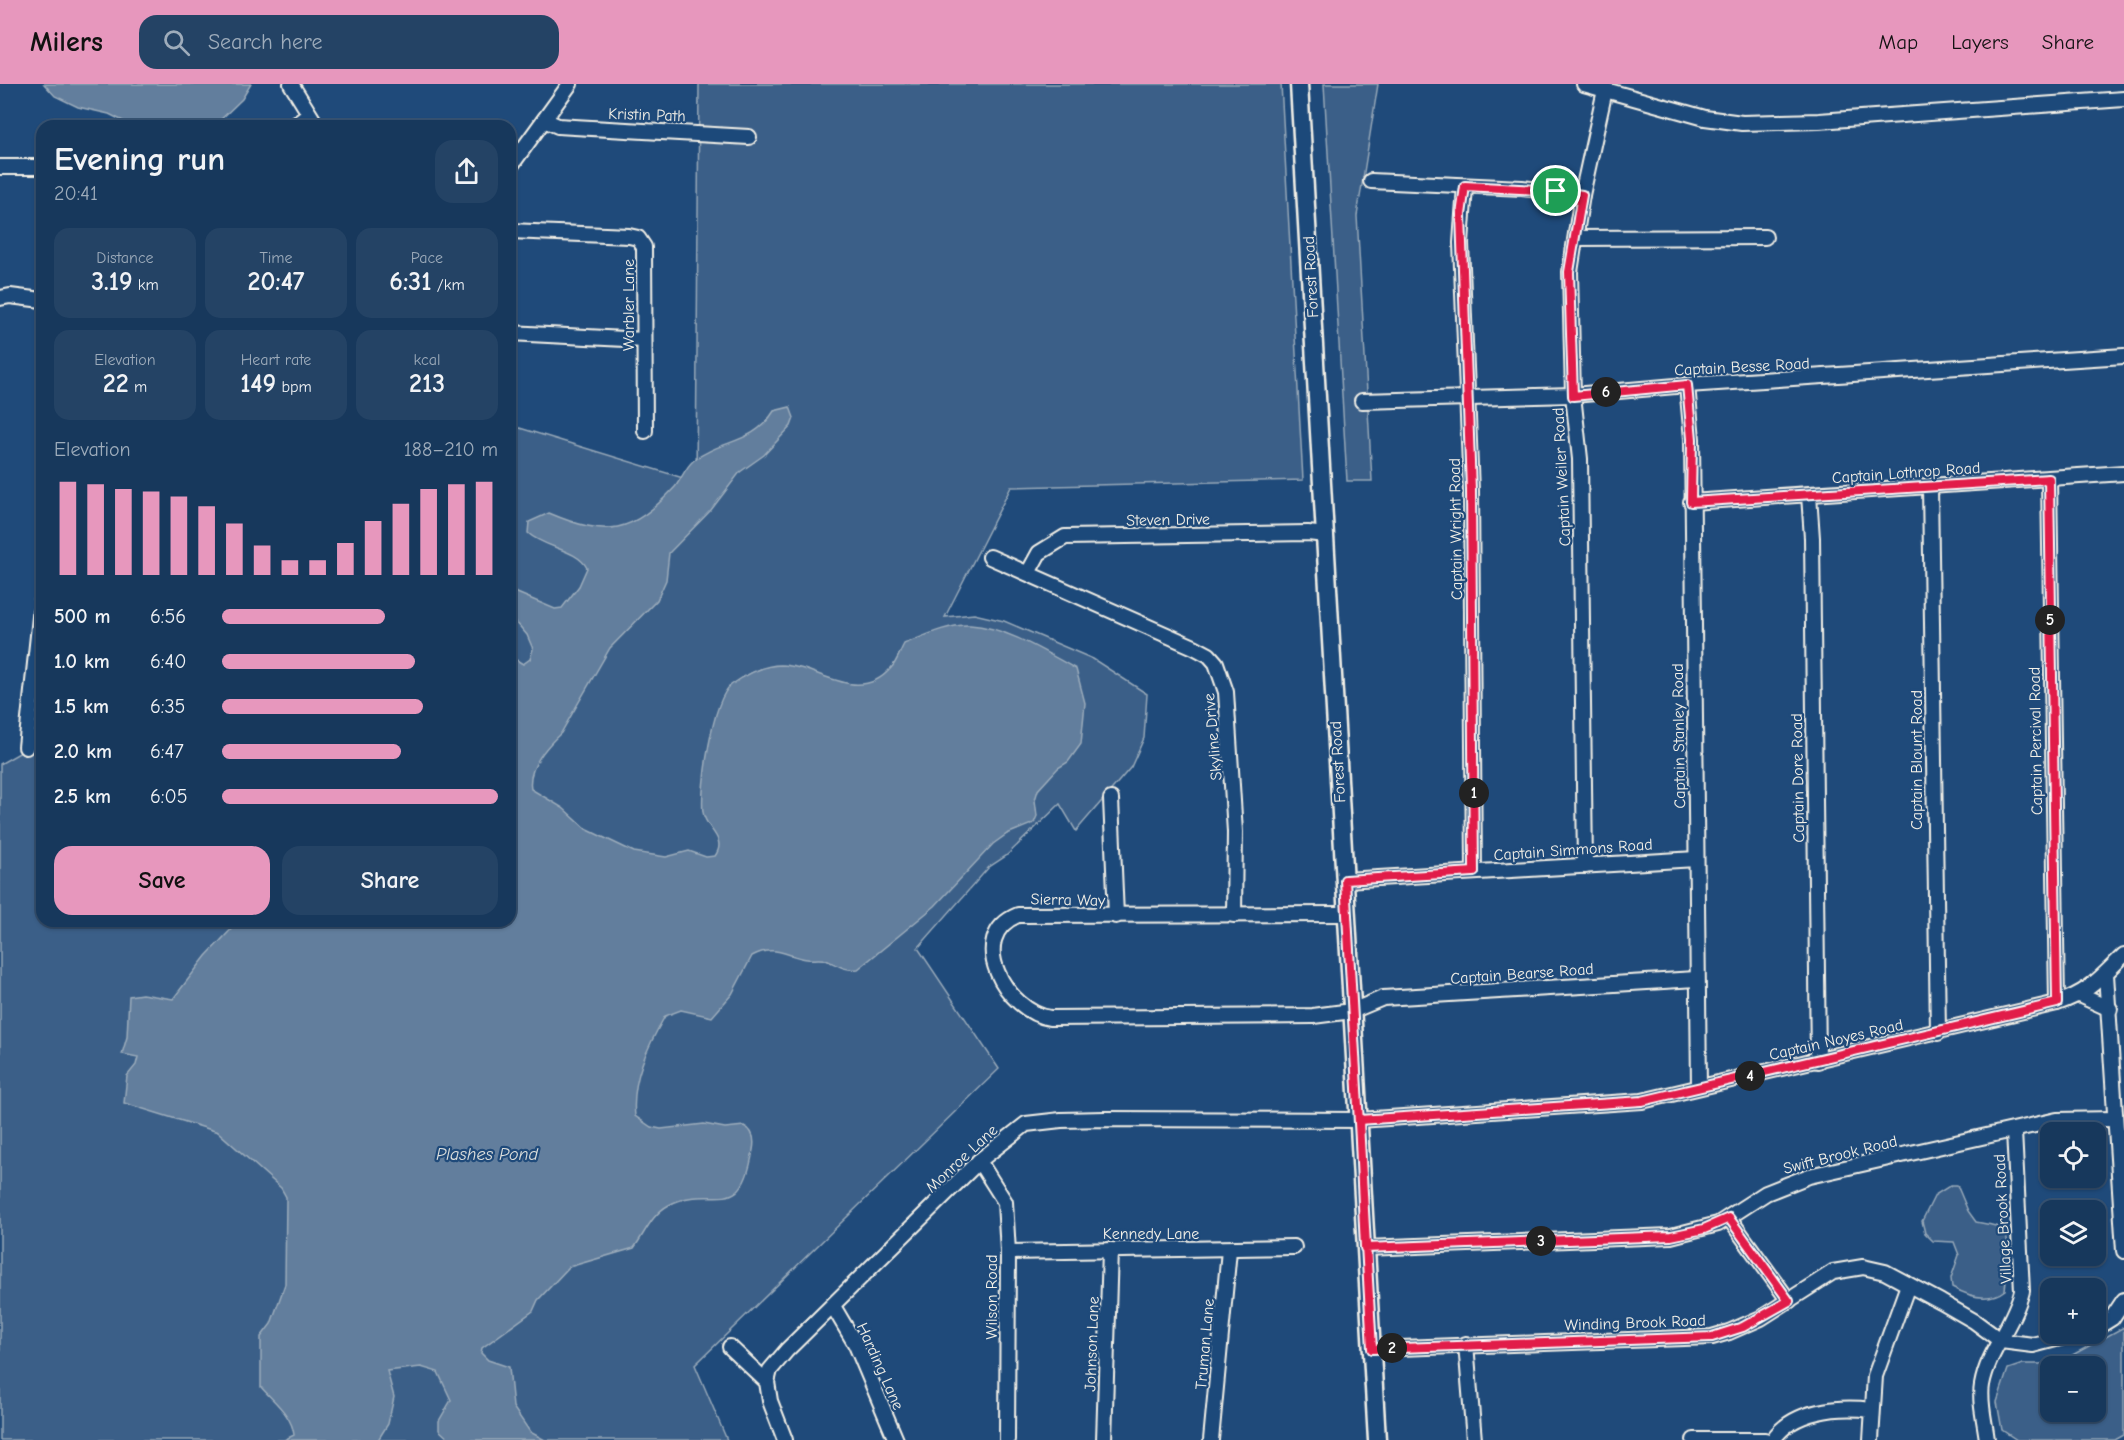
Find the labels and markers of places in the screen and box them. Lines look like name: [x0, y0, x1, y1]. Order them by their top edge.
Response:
pin: [1530, 165, 1581, 216]
pin: 6: [1591, 377, 1621, 407]
pin: 5: [2035, 605, 2065, 635]
pin: 1: [1459, 778, 1489, 808]
pin: 4: [1735, 1061, 1765, 1091]
pin: 3: [1526, 1226, 1556, 1256]
pin: 2: [1377, 1333, 1407, 1363]

